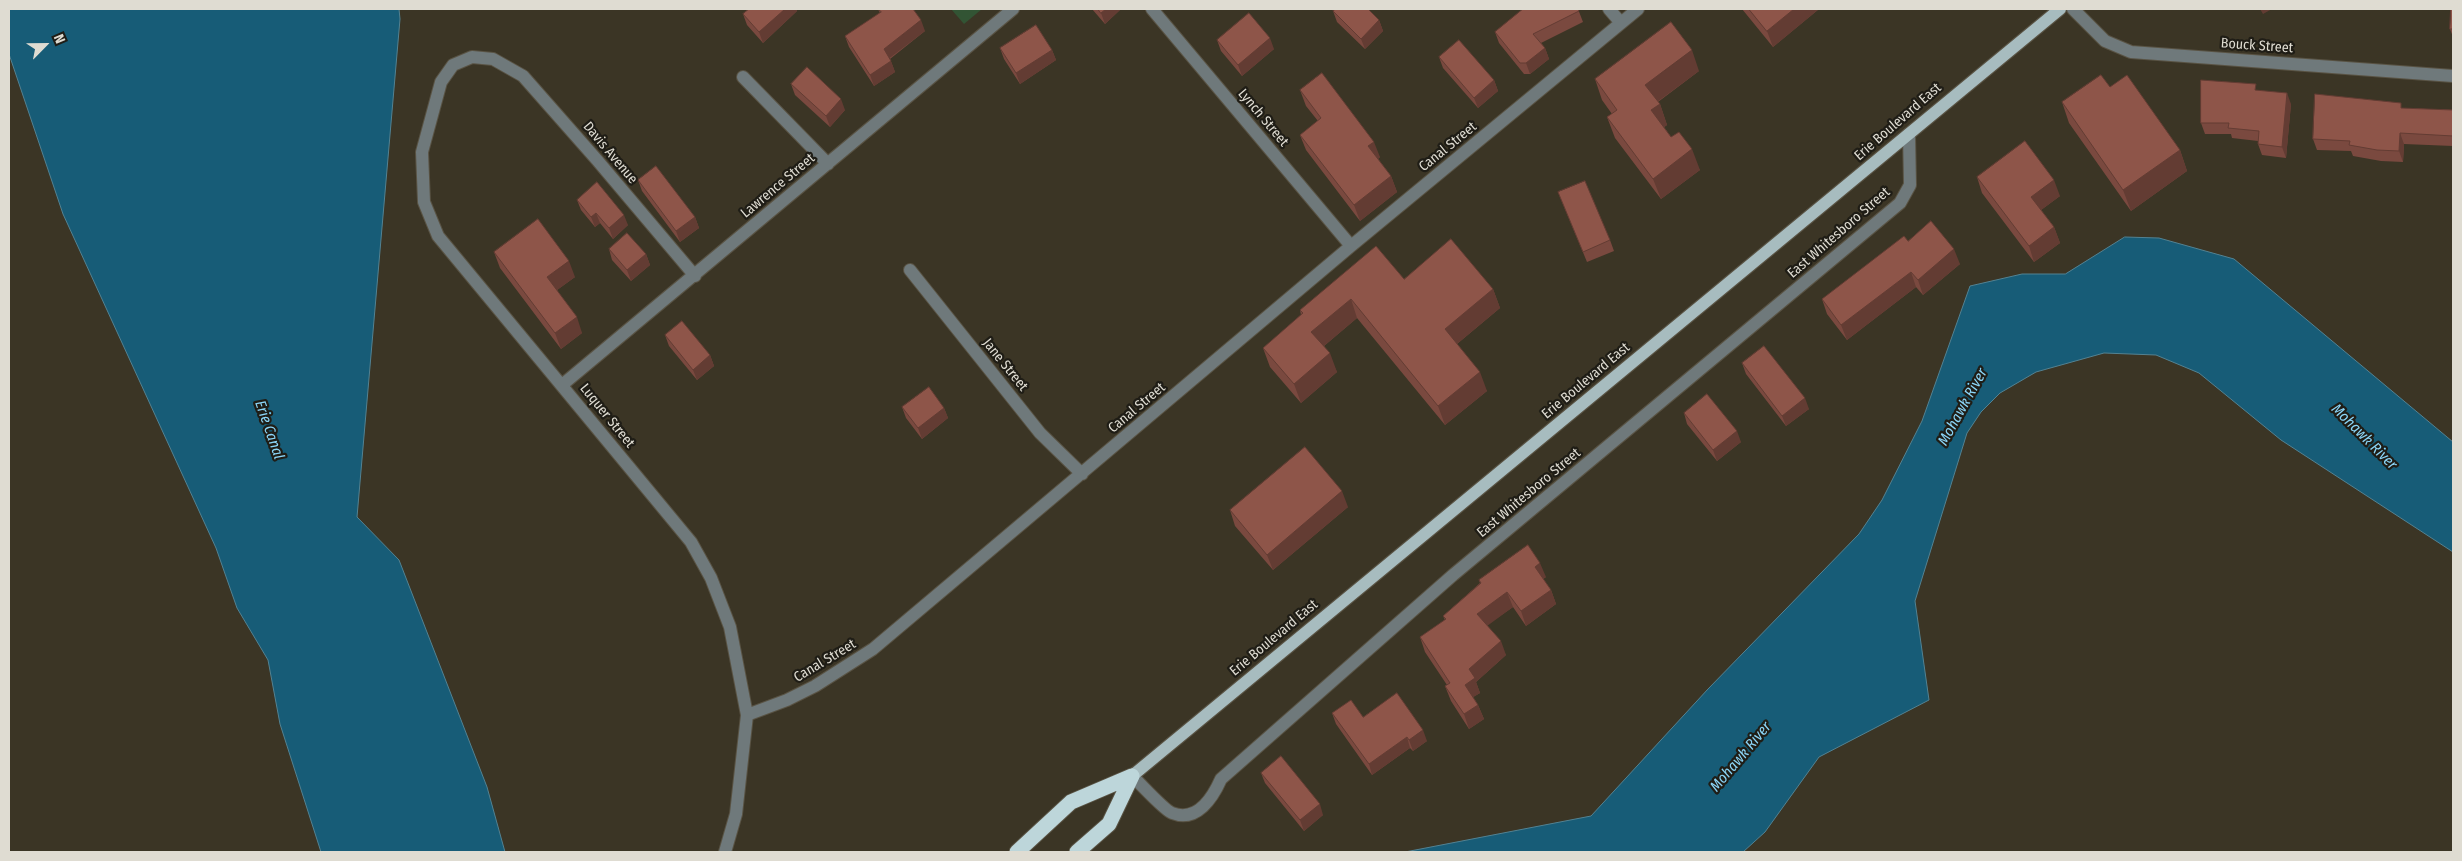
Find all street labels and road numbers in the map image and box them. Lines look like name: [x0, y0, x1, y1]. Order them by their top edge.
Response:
street label: Bouck Street: [2220, 35, 2294, 57]
street label: Erie Boulevard East: [1851, 80, 1945, 164]
street label: Lynch Street: [1234, 86, 1292, 150]
street label: Davis Avenue: [579, 119, 641, 187]
street label: Canal Street: [1416, 119, 1480, 175]
street label: Lawrence Street: [738, 150, 818, 222]
street label: East Whitesboro Street: [1784, 184, 1894, 282]
street label: Jane Street: [979, 335, 1031, 395]
street label: Erie Boulevard East: [1539, 339, 1633, 423]
street label: Canal Street: [1105, 379, 1169, 437]
street label: Luquer Street: [576, 381, 638, 451]
street label: East Whitesboro Street: [1474, 445, 1584, 541]
street label: Erie Boulevard East: [1227, 596, 1321, 680]
street label: Canal Street: [791, 636, 859, 686]

